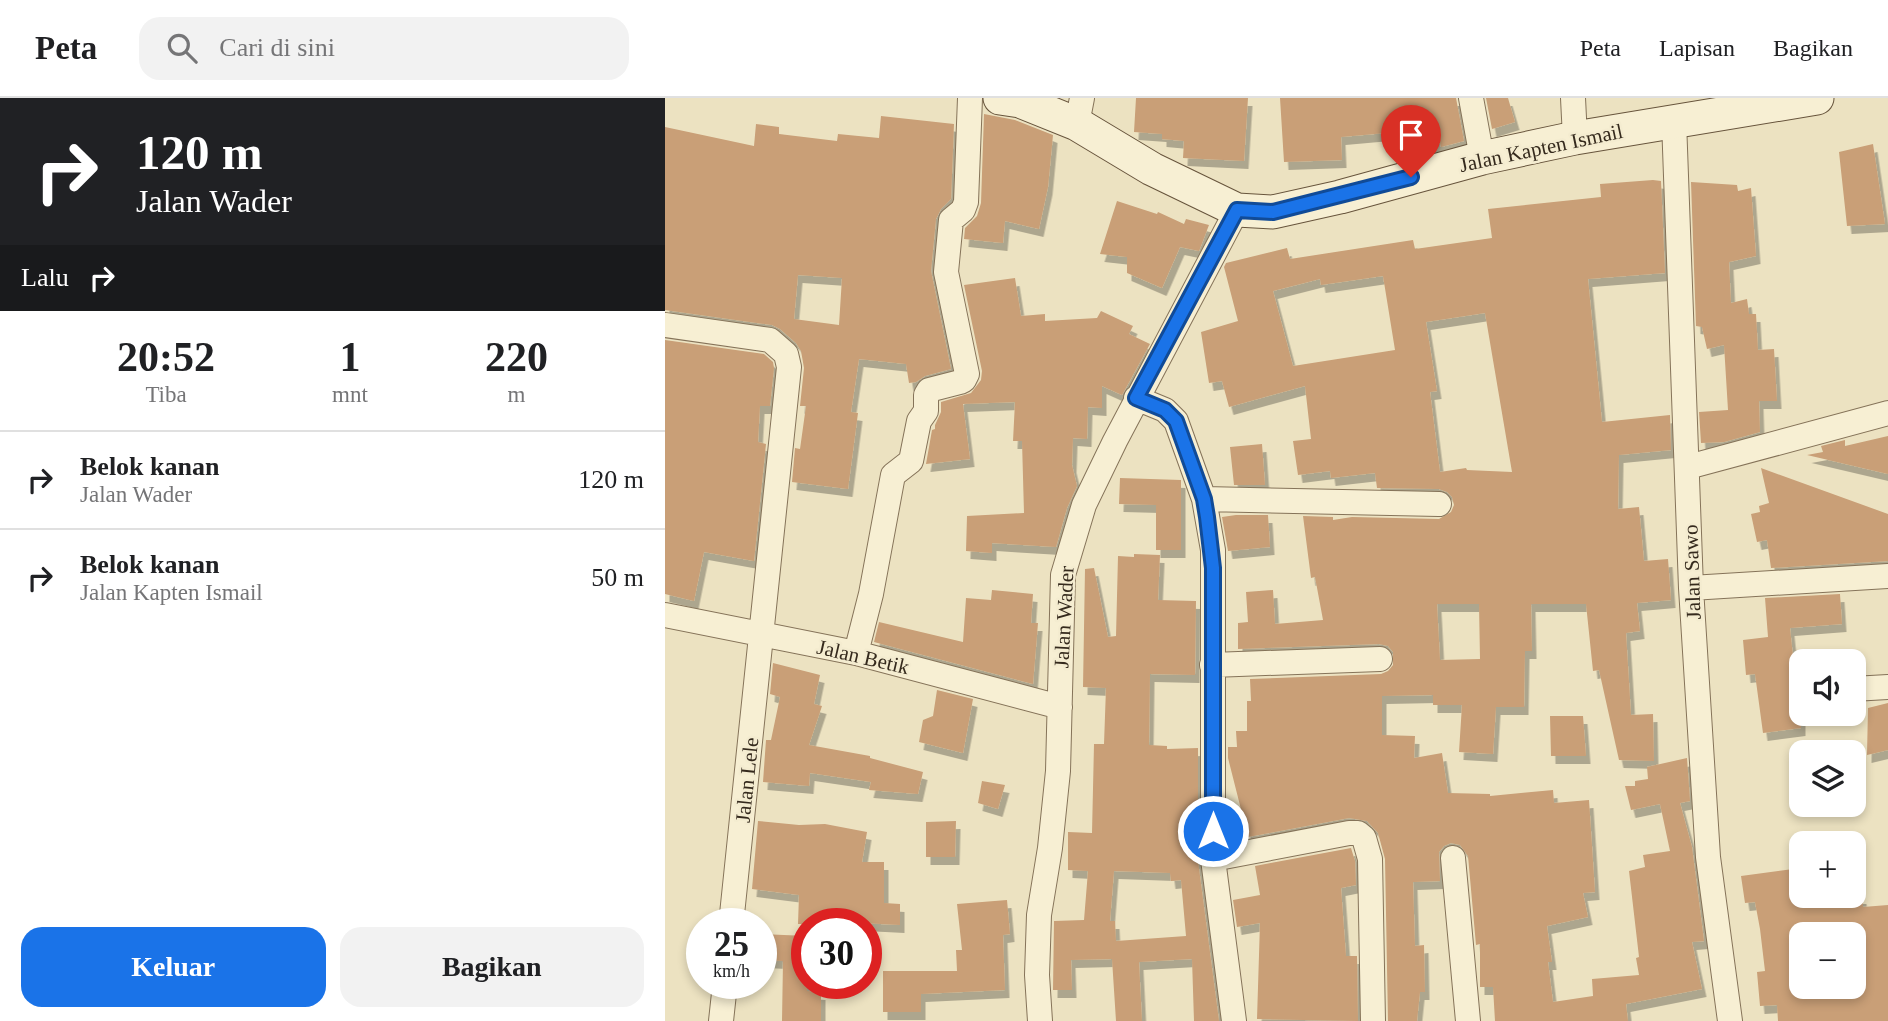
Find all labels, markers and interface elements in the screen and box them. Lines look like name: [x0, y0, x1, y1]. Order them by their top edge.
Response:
search box: [139, 17, 629, 80]
icon: search: [163, 29, 201, 67]
text: Peta: [35, 30, 97, 66]
text: Cari di sini: [219, 33, 335, 62]
text: Peta: [1580, 35, 1621, 61]
text: Lapisan: [1659, 35, 1735, 61]
text: Bagikan: [1773, 35, 1853, 61]
pin: [1381, 105, 1441, 177]
icon: arrive: [1392, 116, 1430, 154]
street label: Jalan Kapten Ismail: [1457, 119, 1625, 177]
text: 120 m: [136, 125, 263, 180]
icon: right: [21, 126, 112, 217]
text: Jalan Wader: [136, 183, 292, 219]
icon: right: [83, 259, 121, 297]
text: Lalu: [21, 263, 69, 292]
text: 20:52: [117, 334, 215, 380]
text: 1: [339, 334, 360, 380]
text: 220: [485, 334, 548, 380]
text: Tiba: [145, 382, 187, 407]
text: mnt: [332, 382, 368, 407]
text: m: [507, 382, 525, 407]
text: Belok kanan: [80, 452, 219, 481]
icon: right: [21, 461, 59, 499]
text: 120 m: [578, 465, 644, 494]
text: Jalan Wader: [80, 482, 192, 507]
street label: Jalan Sawo: [1678, 524, 1706, 620]
text: Belok kanan: [80, 550, 219, 579]
icon: right: [21, 559, 59, 597]
text: 50 m: [591, 563, 644, 592]
street label: Jalan Wader: [1049, 565, 1079, 669]
text: Jalan Kapten Ismail: [80, 580, 263, 605]
street label: Jalan Betik: [815, 635, 912, 679]
map controls: [1789, 649, 1866, 999]
button: sound: [1789, 649, 1866, 726]
street label: Jalan Lele: [731, 736, 763, 824]
button: layers: [1789, 740, 1866, 817]
position arrow: [1176, 794, 1250, 868]
button: +: [1789, 831, 1866, 908]
speed limit sign: 30: [791, 908, 882, 999]
button: −: [1789, 922, 1866, 999]
text: 25: [714, 925, 749, 964]
button: Keluar: [21, 927, 326, 1007]
button: Bagikan: [340, 927, 644, 1007]
text: km/h: [713, 961, 750, 981]

